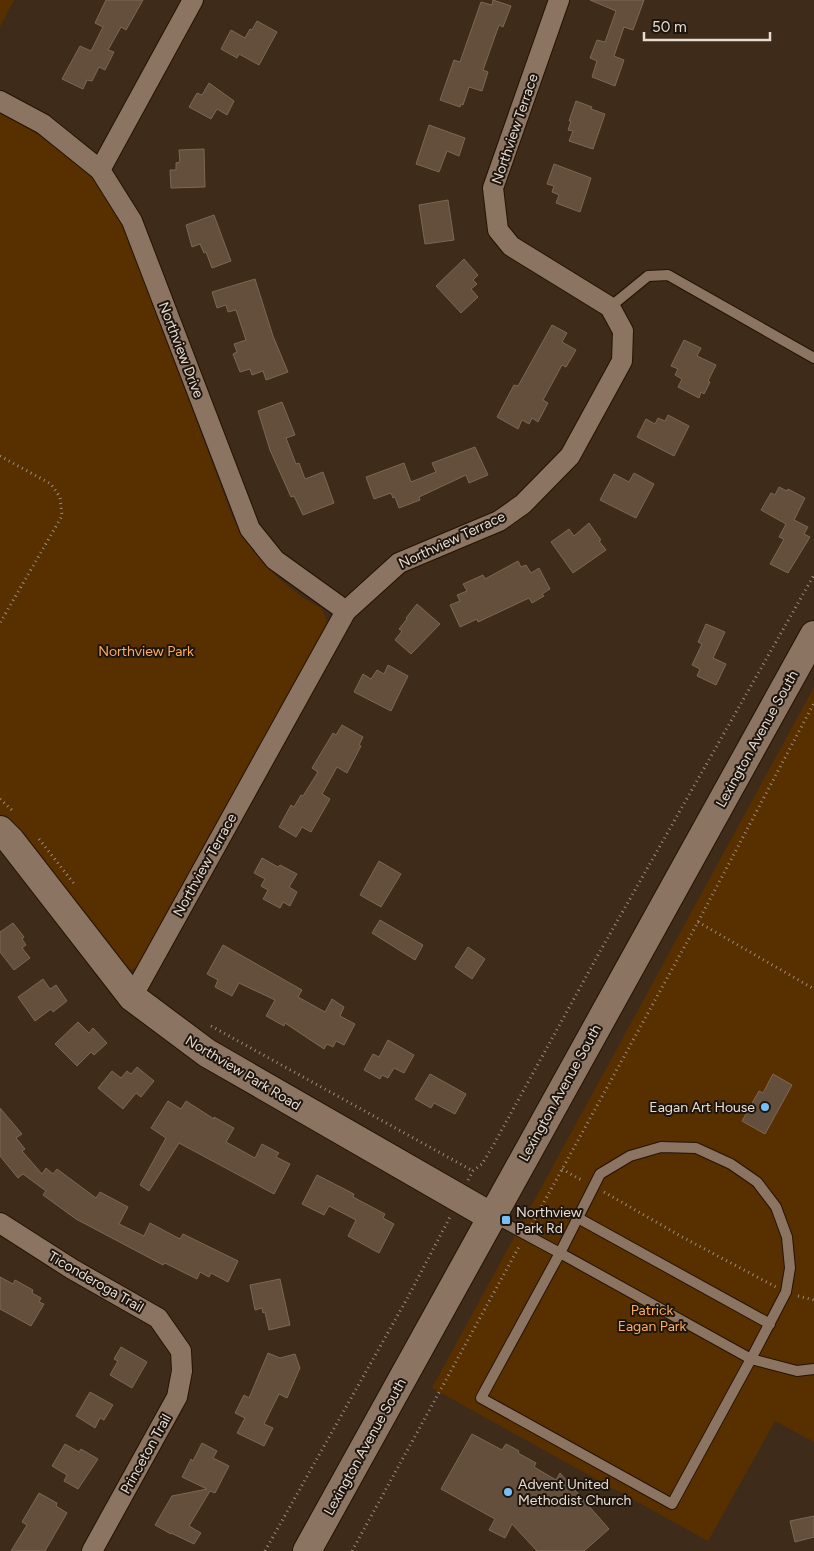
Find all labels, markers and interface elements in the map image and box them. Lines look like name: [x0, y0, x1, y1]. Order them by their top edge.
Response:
scale bar: [644, 10, 770, 42]
text: 50 m: [652, 18, 687, 36]
street label: Northview Terrace: [488, 71, 542, 186]
street label: Northview Drive: [155, 300, 207, 401]
street label: Northview Terrace: [396, 508, 508, 572]
park label: Northview Park: [98, 643, 194, 660]
street label: Lexington Avenue South: [712, 667, 802, 810]
street label: Northview Terrace: [170, 810, 241, 920]
street label: Lexington Avenue South: [515, 1021, 605, 1164]
street label: Northview Park Road: [182, 1032, 304, 1114]
place label: Eagan Art House: [649, 1099, 755, 1116]
marker: Eagan Art House: [759, 1101, 771, 1113]
place label: Northview Park Rd: [516, 1204, 582, 1237]
marker: Northview Park Rd: [500, 1214, 512, 1226]
street label: Ticonderoga Trail: [45, 1248, 147, 1316]
park label: Patrick Eagan Park: [618, 1302, 687, 1335]
street label: Lexington Avenue South: [320, 1375, 410, 1518]
street label: Princeton Trail: [117, 1411, 175, 1497]
place label: Advent United Methodist Church: [518, 1476, 631, 1509]
marker: Advent United Methodist Church: [502, 1486, 514, 1498]

